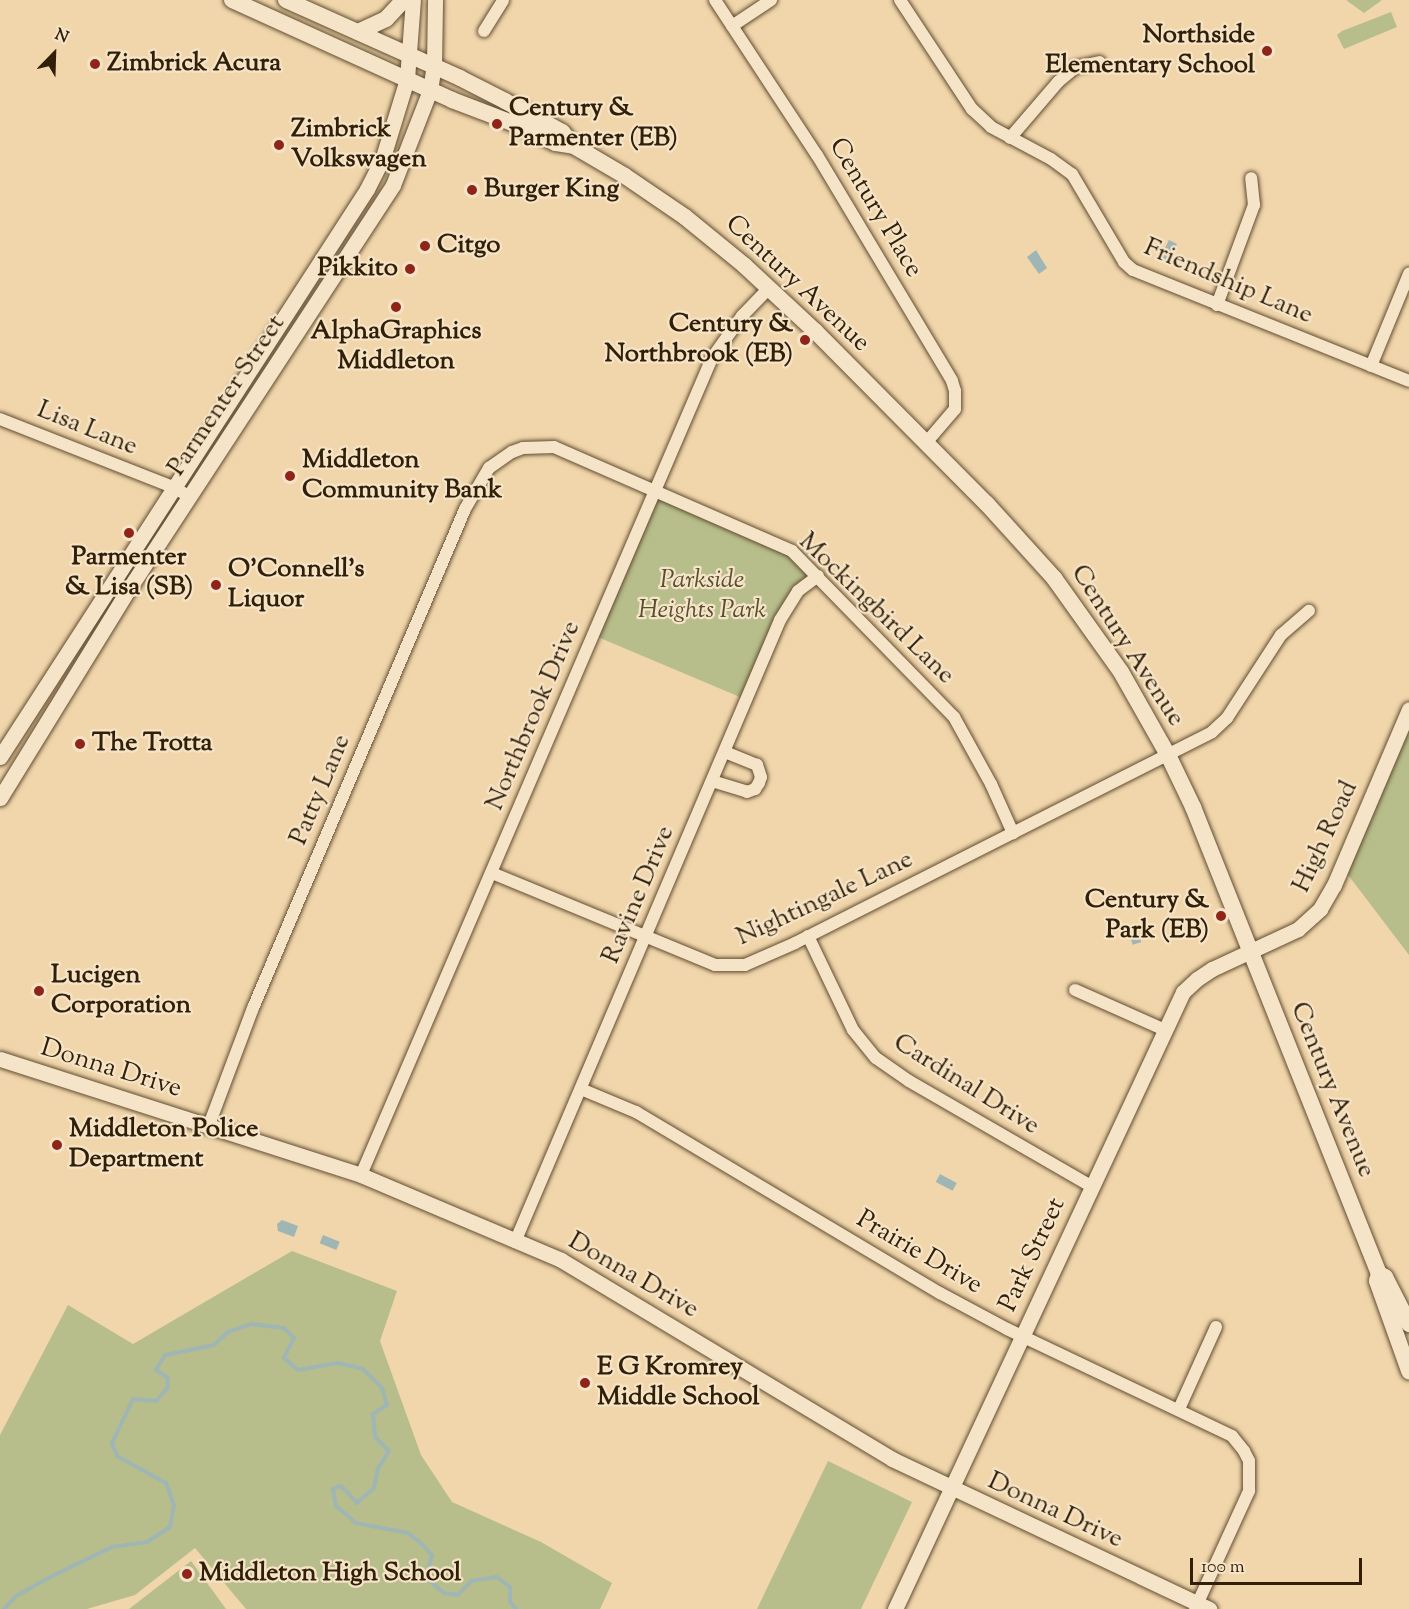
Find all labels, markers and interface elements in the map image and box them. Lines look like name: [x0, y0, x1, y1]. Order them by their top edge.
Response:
place label: Northside Elementary School: [1045, 20, 1255, 82]
north arrow: [24, 24, 84, 84]
text: N: [51, 24, 72, 50]
marker: Northside Elementary School: [1260, 44, 1274, 58]
place label: Zimbrick Acura: [107, 48, 281, 80]
marker: Zimbrick Acura: [88, 57, 102, 71]
place label: Century & Parmenter (EB): [509, 93, 678, 154]
place label: Zimbrick Volkswagen: [291, 114, 427, 176]
marker: Century & Parmenter (EB): [490, 117, 504, 131]
street label: Century Place: [821, 133, 929, 283]
marker: Zimbrick Volkswagen: [272, 138, 286, 152]
place label: Burger King: [484, 174, 619, 206]
marker: Burger King: [465, 183, 479, 197]
street label: Century Avenue: [718, 209, 876, 359]
place label: Citgo: [437, 230, 501, 262]
street label: Friendship Lane: [1139, 232, 1317, 332]
marker: Citgo: [418, 239, 432, 253]
place label: Pikkito: [318, 253, 398, 285]
marker: Pikkito: [403, 262, 417, 276]
marker: AlphaGraphics Middleton: [389, 300, 403, 314]
place label: Century & Northbrook (EB): [604, 309, 793, 370]
street label: Parmenter Street: [162, 310, 292, 482]
place label: AlphaGraphics Middleton: [311, 316, 481, 378]
marker: Century & Northbrook (EB): [798, 333, 812, 347]
street label: Lisa Lane: [32, 395, 142, 463]
place label: Middleton Community Bank: [302, 445, 502, 506]
marker: Middleton Community Bank: [283, 469, 297, 483]
marker: Parmenter & Lisa (SB): [122, 526, 136, 540]
street label: Mockingbird Lane: [792, 527, 960, 691]
place label: Parmenter & Lisa (SB): [65, 542, 193, 604]
place label: O'Connell's Liquor: [228, 554, 364, 616]
street label: Century Avenue: [1063, 559, 1191, 733]
park label: Parkside Heights Park: [638, 565, 766, 626]
marker: O'Connell's Liquor: [209, 578, 223, 592]
street label: Northbrook Drive: [480, 617, 588, 815]
place label: The Trotta: [92, 728, 213, 760]
street label: Patty Lane: [284, 730, 358, 850]
marker: The Trotta: [73, 737, 87, 751]
street label: High Road: [1287, 776, 1365, 898]
street label: Ravine Drive: [596, 821, 682, 969]
street label: Nightingale Lane: [732, 844, 918, 954]
place label: Century & Park (EB): [1085, 885, 1209, 946]
marker: Century & Park (EB): [1214, 909, 1228, 923]
place label: Lucigen Corporation: [51, 960, 191, 1022]
marker: Lucigen Corporation: [32, 984, 46, 998]
street label: Century Avenue: [1283, 998, 1381, 1182]
street label: Cardinal Drive: [887, 1028, 1045, 1142]
street label: Donna Drive: [37, 1033, 185, 1105]
place label: Middleton Police Department: [69, 1114, 258, 1176]
marker: Middleton Police Department: [50, 1138, 64, 1152]
street label: Park Street: [993, 1193, 1073, 1317]
street label: Prairie Drive: [850, 1204, 988, 1302]
street label: Donna Drive: [562, 1226, 704, 1326]
place label: E G Kromrey Middle School: [597, 1352, 760, 1414]
marker: E G Kromrey Middle School: [578, 1376, 592, 1390]
street label: Donna Drive: [982, 1466, 1128, 1556]
scale bar: [1193, 1546, 1366, 1584]
text: 100 m: [1201, 1555, 1245, 1581]
place label: Middleton High School: [199, 1558, 461, 1590]
marker: Middleton High School: [180, 1567, 194, 1581]

